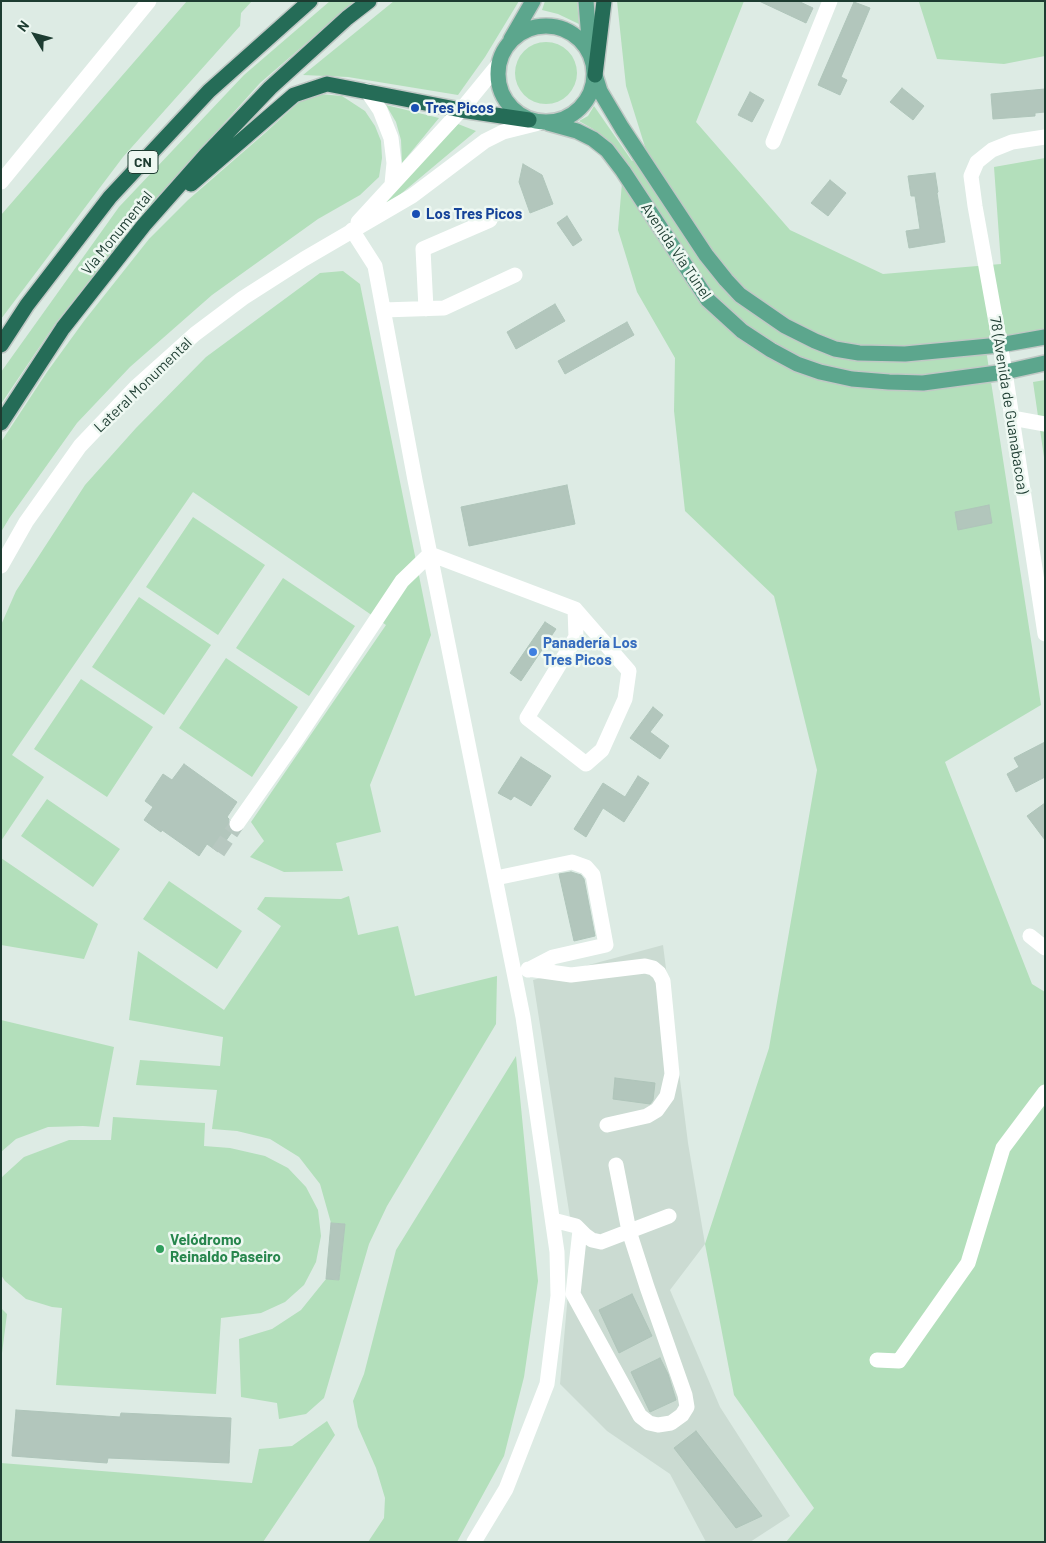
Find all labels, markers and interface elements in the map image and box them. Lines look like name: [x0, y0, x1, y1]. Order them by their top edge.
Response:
north arrow: [10, 10, 60, 60]
text: N: [13, 17, 32, 35]
place label: Tres Picos: [425, 99, 494, 117]
marker: Tres Picos: [409, 102, 421, 114]
road number: CN: [128, 150, 158, 173]
street label: Vía Monumental: [78, 187, 156, 279]
street label: Avenida Vía Túnel: [637, 199, 715, 303]
place label: Los Tres Picos: [426, 205, 522, 223]
marker: Los Tres Picos: [410, 208, 422, 220]
street label: 78 (Avenida de Guanabacoa): [986, 315, 1032, 495]
street label: Lateral Monumental: [90, 334, 196, 436]
place label: Panadería Los Tres Picos: [543, 634, 637, 669]
marker: Panadería Los Tres Picos: [527, 646, 539, 658]
place label: Velódromo Reinaldo Paseiro: [170, 1231, 281, 1266]
marker: Velódromo Reinaldo Paseiro: [154, 1243, 166, 1255]

